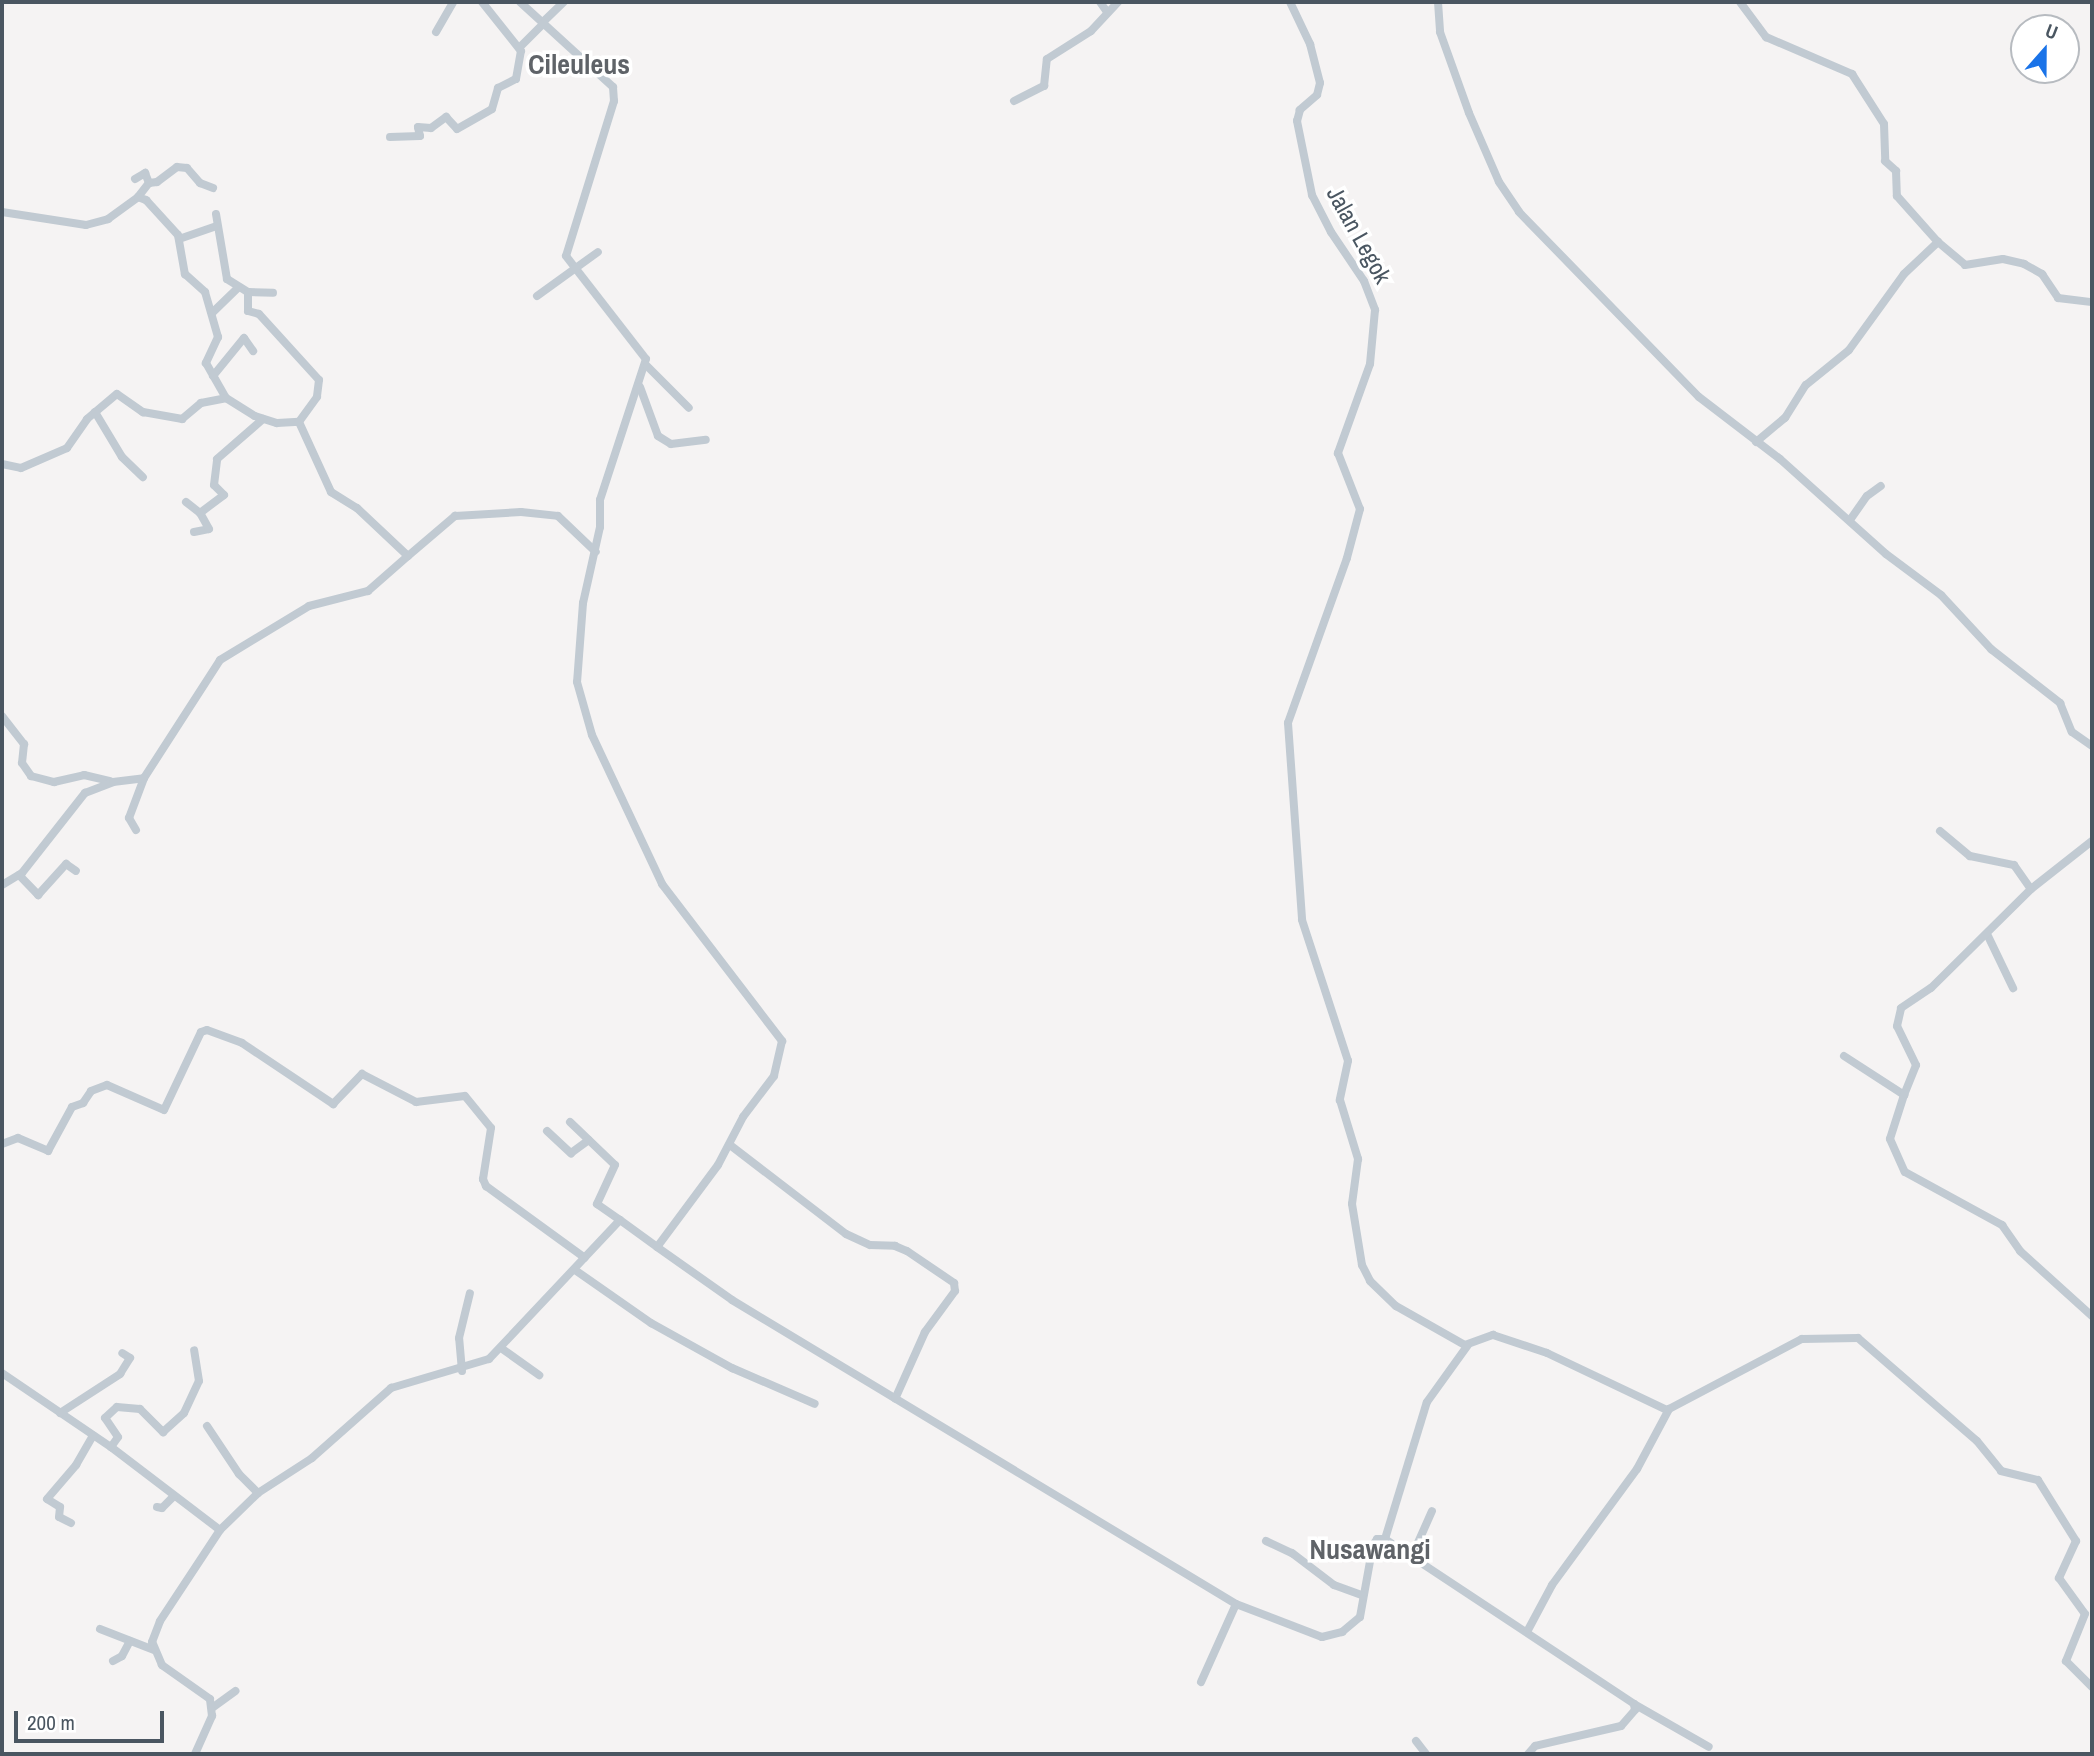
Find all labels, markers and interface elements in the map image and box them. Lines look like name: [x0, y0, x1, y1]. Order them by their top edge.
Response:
north arrow: [2010, 14, 2080, 84]
text: U: [2042, 17, 2062, 45]
district label: Cileuleus: [528, 47, 630, 81]
street label: Jalan Legok: [1321, 182, 1397, 288]
district label: Nusawangi: [1309, 1532, 1431, 1566]
scale bar: [18, 1696, 168, 1740]
text: 200 m: [27, 1708, 75, 1737]

